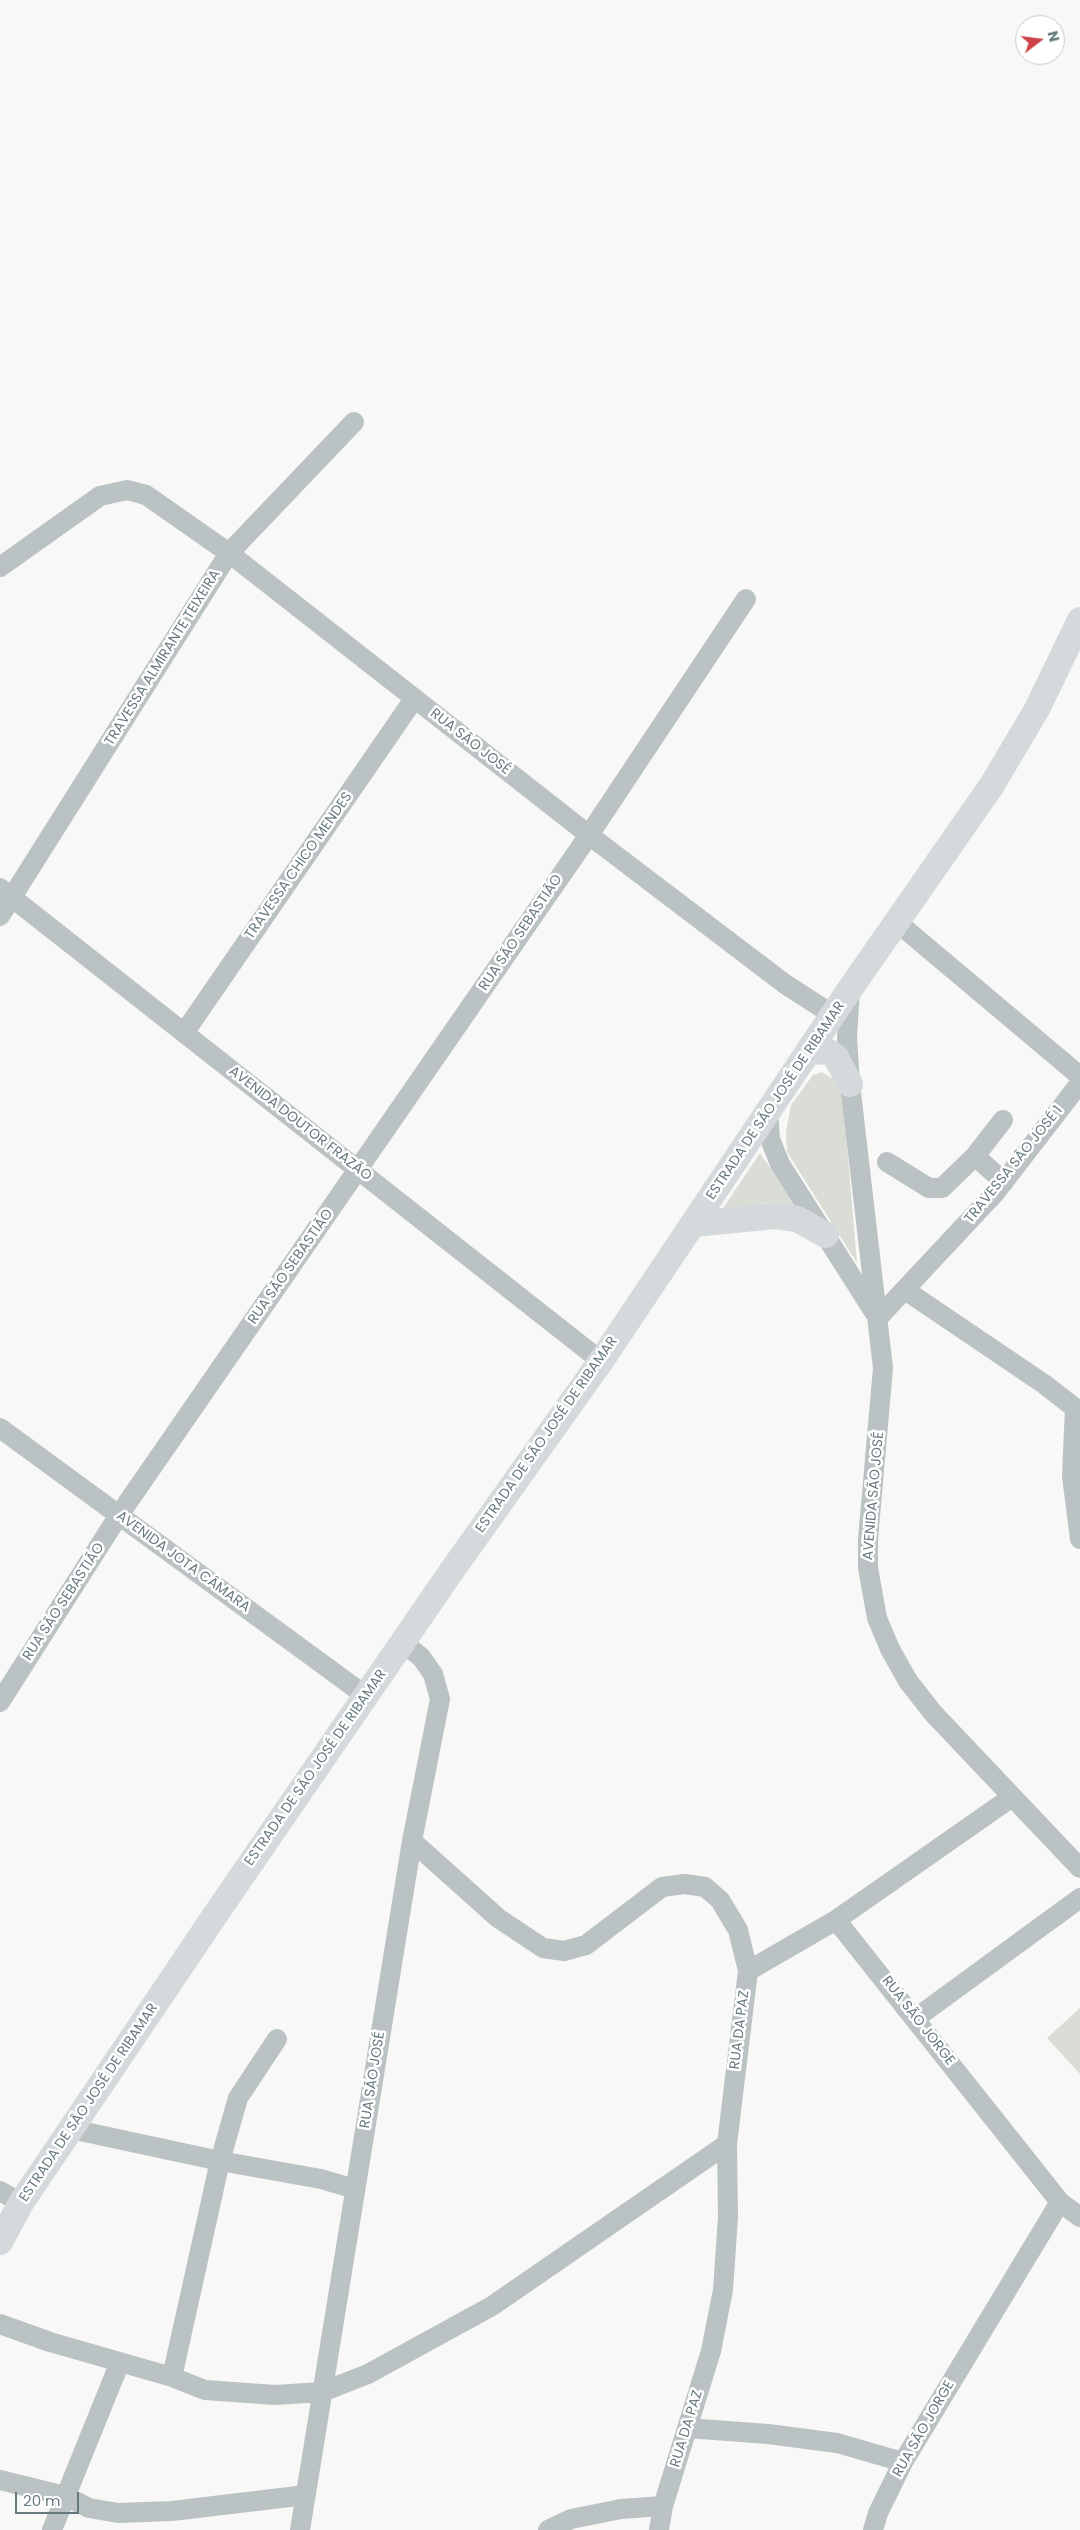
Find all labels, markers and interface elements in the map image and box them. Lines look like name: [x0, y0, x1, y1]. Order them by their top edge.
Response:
north arrow: [1015, 15, 1065, 65]
text: N: [1043, 29, 1065, 44]
street label: TRAVESSA ALMIRANTE TEIXEIRA: [102, 567, 224, 749]
street label: RUA SÃO JOSÉ: [426, 705, 514, 779]
street label: TRAVESSA CHICO MENDES: [242, 789, 356, 943]
street label: RUA SÃO SEBASTIÃO: [476, 872, 566, 994]
street label: ESTRADA DE SÃO JOSÉ DE RIBAMAR: [703, 999, 849, 1203]
street label: AVENIDA DOUTOR FRAZÃO: [225, 1063, 375, 1185]
street label: TRAVESSA SÃO JOSÉ 1: [961, 1103, 1067, 1227]
street label: RUA SÃO SEBASTIÃO: [245, 1206, 337, 1328]
street label: ESTRADA DE SÃO JOSÉ DE RIBAMAR: [473, 1334, 621, 1536]
street label: AVENIDA SÃO JOSÉ: [860, 1431, 888, 1561]
street label: AVENIDA JOTA CÂMARA: [113, 1508, 253, 1616]
street label: RUA SÃO SEBASTIÃO: [20, 1540, 108, 1664]
street label: ESTRADA DE SÃO JOSÉ DE RIBAMAR: [242, 1667, 390, 1869]
street label: RUA SÃO JORGE: [878, 1973, 958, 2069]
street label: RUA DA PAZ: [727, 1990, 753, 2070]
street label: ESTRADA DE SÃO JOSÉ DE RIBAMAR: [16, 2001, 162, 2205]
street label: RUA SÃO JOSÉ: [357, 2031, 389, 2129]
street label: RUA SÃO JORGE: [890, 2378, 958, 2480]
street label: RUA DA PAZ: [667, 2389, 707, 2469]
scale bar: [18, 2482, 81, 2514]
text: 20 m: [23, 2490, 61, 2511]

